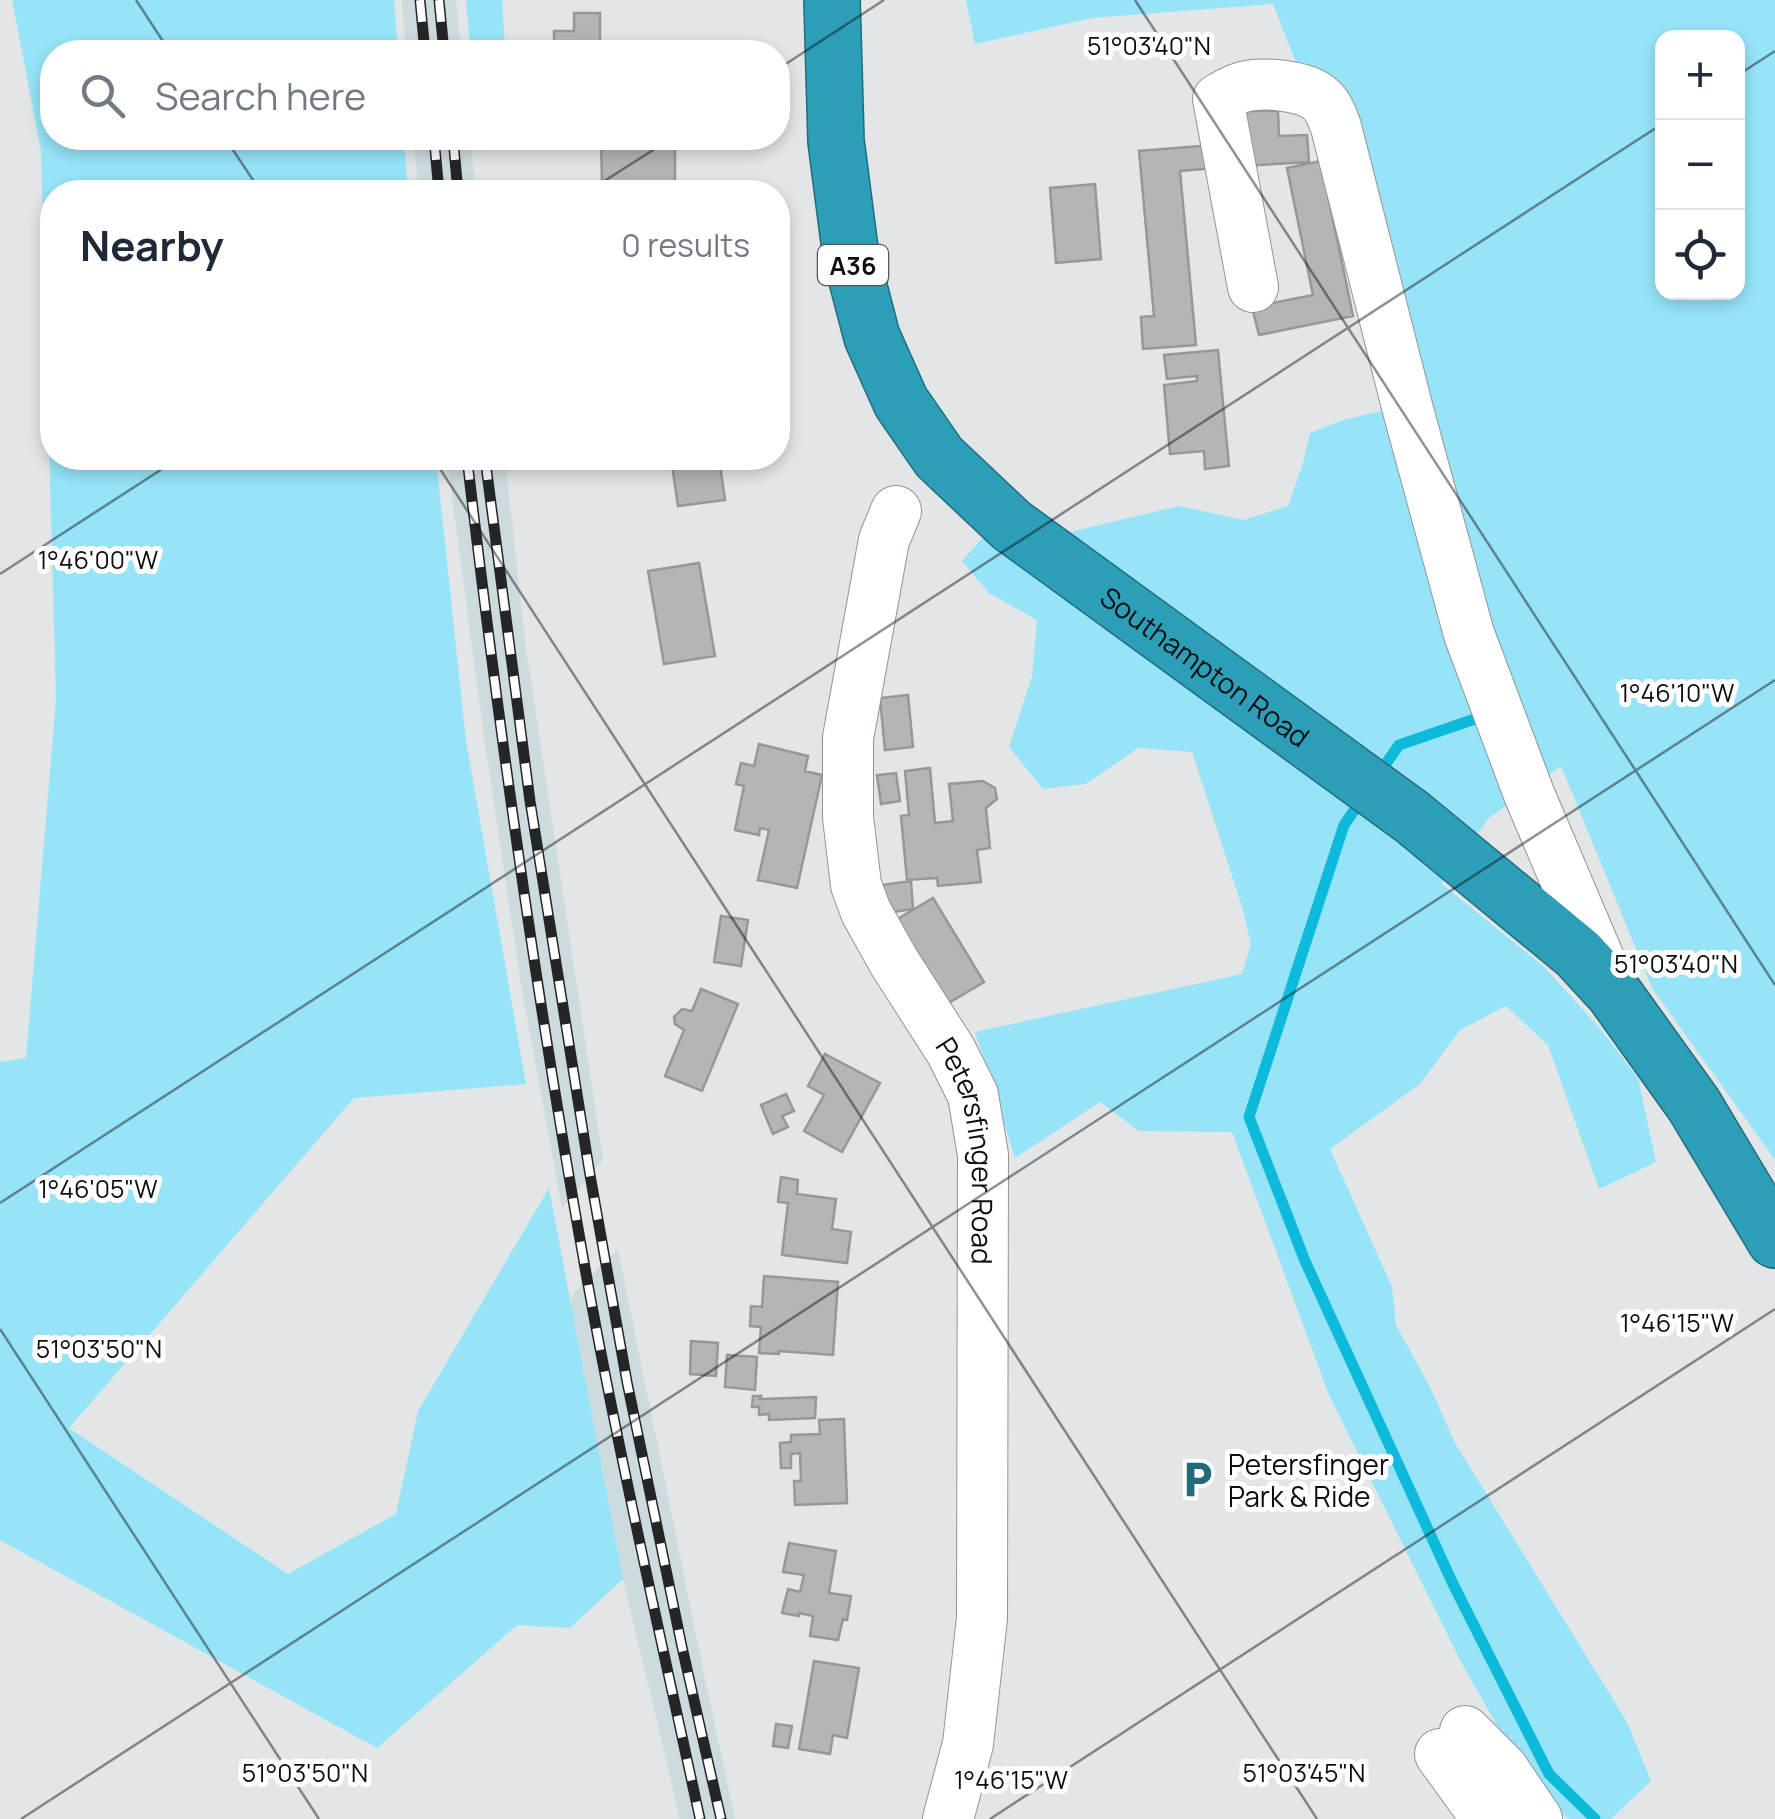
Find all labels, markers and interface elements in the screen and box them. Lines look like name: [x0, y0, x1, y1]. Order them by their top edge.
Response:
text: 51°03'40"N: [1087, 28, 1211, 63]
map controls: [1655, 30, 1745, 300]
button: +: [1655, 30, 1745, 120]
search box: [40, 40, 790, 150]
icon: search: [75, 68, 130, 123]
text: Search here: [155, 69, 366, 121]
button: −: [1655, 120, 1745, 210]
button: locate: [1655, 210, 1745, 300]
text: Nearby: [80, 216, 224, 274]
text: 0 results: [621, 223, 750, 267]
road number: A36: [818, 245, 888, 285]
text: 1°46'00"W: [38, 542, 158, 577]
street label: Southampton Road: [1093, 577, 1317, 755]
text: 1°46'10"W: [1620, 675, 1734, 710]
text: 51°03'40"N: [1614, 946, 1738, 981]
street label: Petersfinger Road: [928, 1029, 1002, 1265]
text: 1°46'05"W: [38, 1171, 158, 1206]
text: 1°46'15"W: [1620, 1305, 1734, 1340]
text: 51°03'50"N: [36, 1331, 162, 1366]
place label: Petersfinger Park & Ride: [1228, 1445, 1389, 1515]
parking icon: Petersfinger Park & Ride: [1177, 1459, 1219, 1501]
text: 51°03'50"N: [242, 1755, 368, 1790]
text: 51°03'45"N: [1243, 1755, 1365, 1790]
text: 1°46'15"W: [954, 1762, 1068, 1797]

